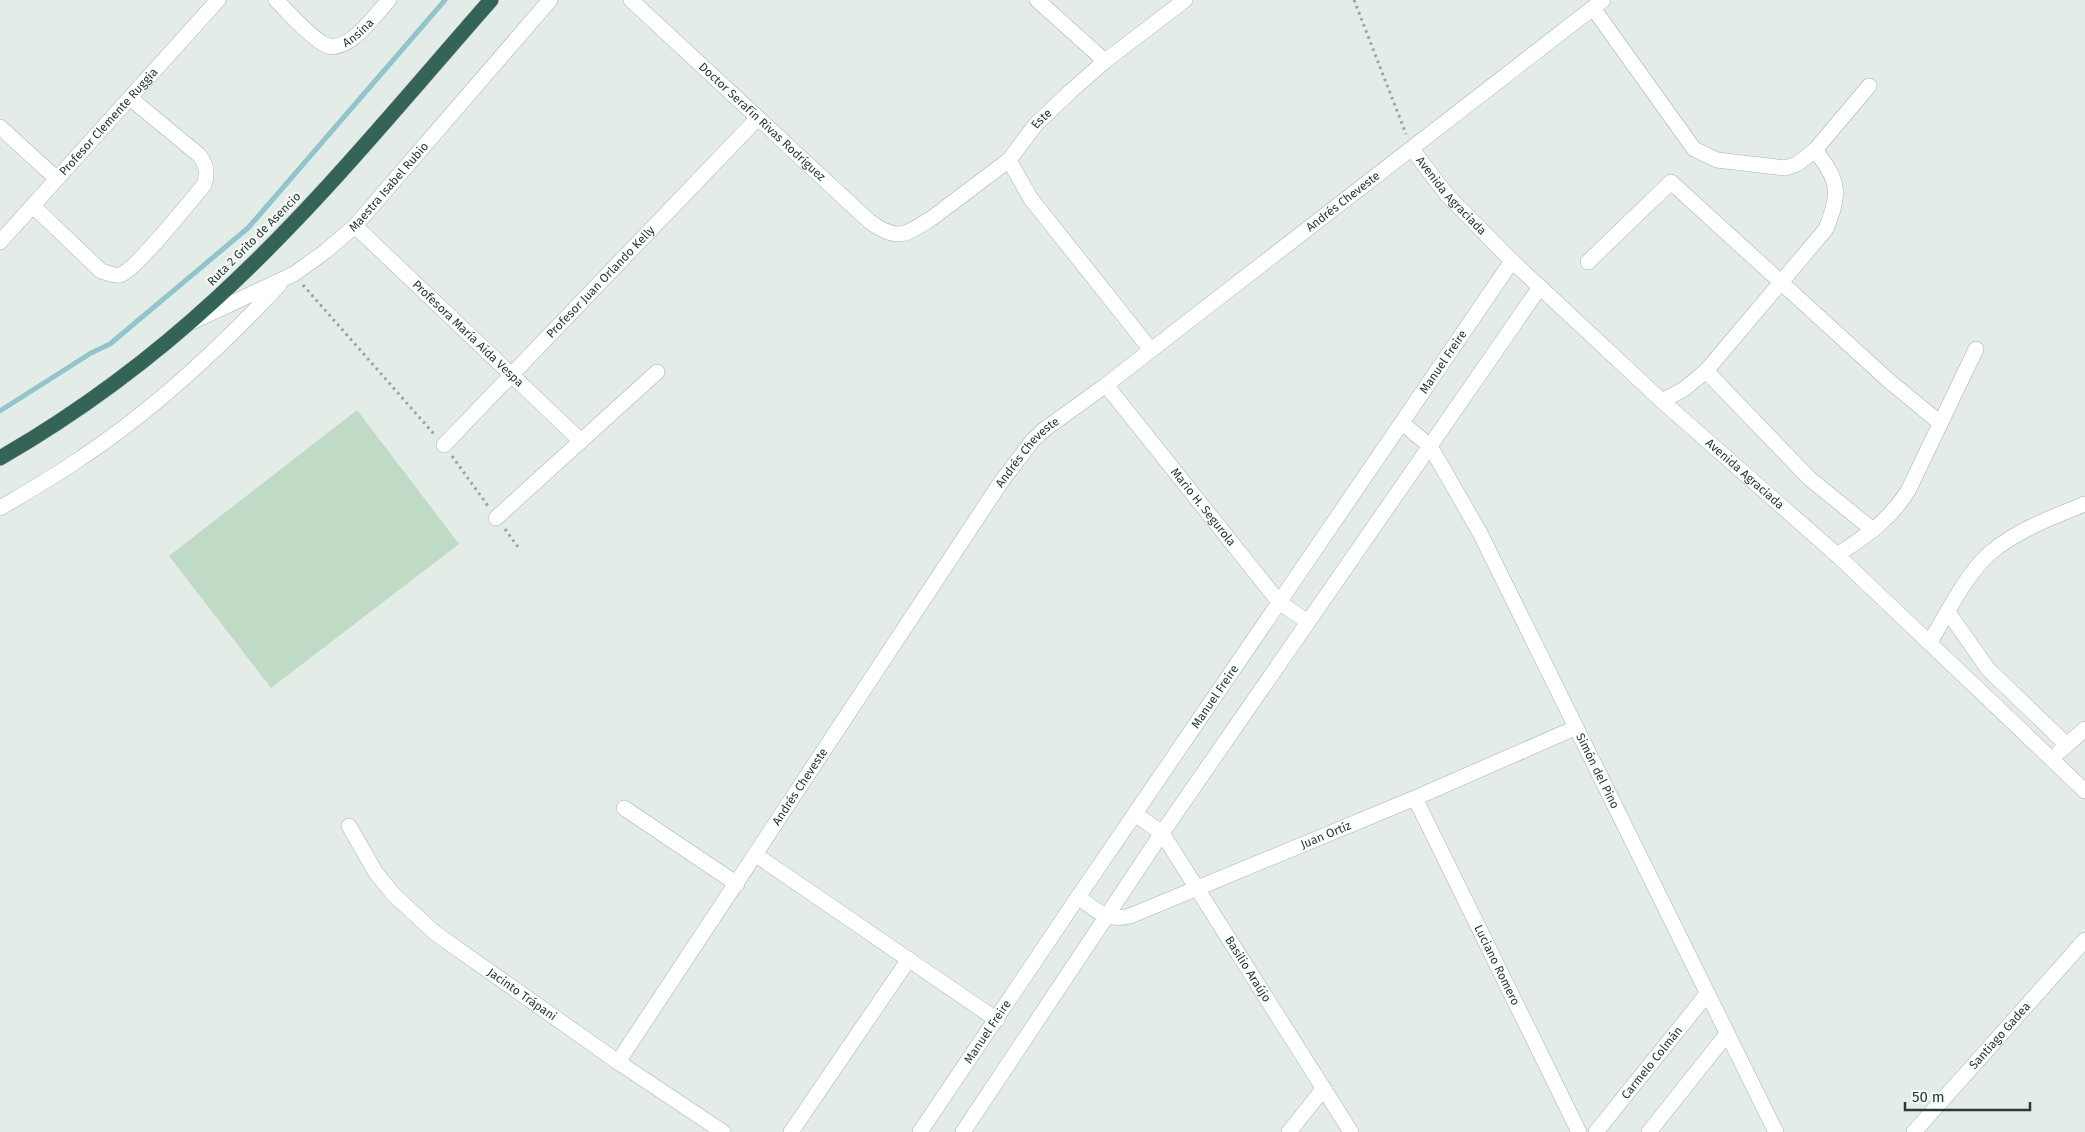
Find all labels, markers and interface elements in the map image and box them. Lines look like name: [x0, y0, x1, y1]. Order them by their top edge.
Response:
street label: Ansina: [340, 16, 377, 50]
street label: Doctor Serafín Rivas Rodríguez: [696, 60, 828, 184]
street label: Profesor Clemente Ruggia: [56, 65, 160, 178]
street label: Este: [1028, 106, 1055, 131]
street label: Maestra Isabel Rubio: [346, 139, 431, 235]
street label: Avenida Agraciada: [1413, 154, 1489, 238]
street label: Andrés Cheveste: [1303, 169, 1383, 234]
street label: Ruta 2 Grito de Asencio: [204, 189, 304, 289]
street label: Profesor Juan Orlando Kelly: [544, 223, 658, 341]
street label: Profesora María Aída Vespa: [410, 277, 526, 390]
street label: Manuel Freire: [1417, 328, 1470, 396]
street label: Andrés Cheveste: [992, 414, 1062, 490]
street label: Avenida Agraciada: [1703, 436, 1787, 512]
street label: Mario H. Segurola: [1168, 465, 1239, 549]
street label: Manuel Freire: [1188, 662, 1241, 731]
street label: Simón del Pino: [1573, 731, 1622, 811]
street label: Andrés Cheveste: [769, 745, 830, 828]
street label: Juan Ortíz: [1298, 818, 1353, 852]
street label: Luciano Romero: [1471, 922, 1523, 1008]
street label: Basilio Araújo: [1222, 934, 1274, 1004]
street label: Jacinto Trápani: [485, 965, 559, 1023]
street label: Manuel Freire: [961, 997, 1014, 1066]
street label: Santiago Gadea: [1966, 999, 2033, 1072]
street label: Carmelo Colmán: [1618, 1024, 1685, 1102]
scale bar: [1905, 1080, 2030, 1112]
text: 50 m: [1912, 1088, 1945, 1106]

